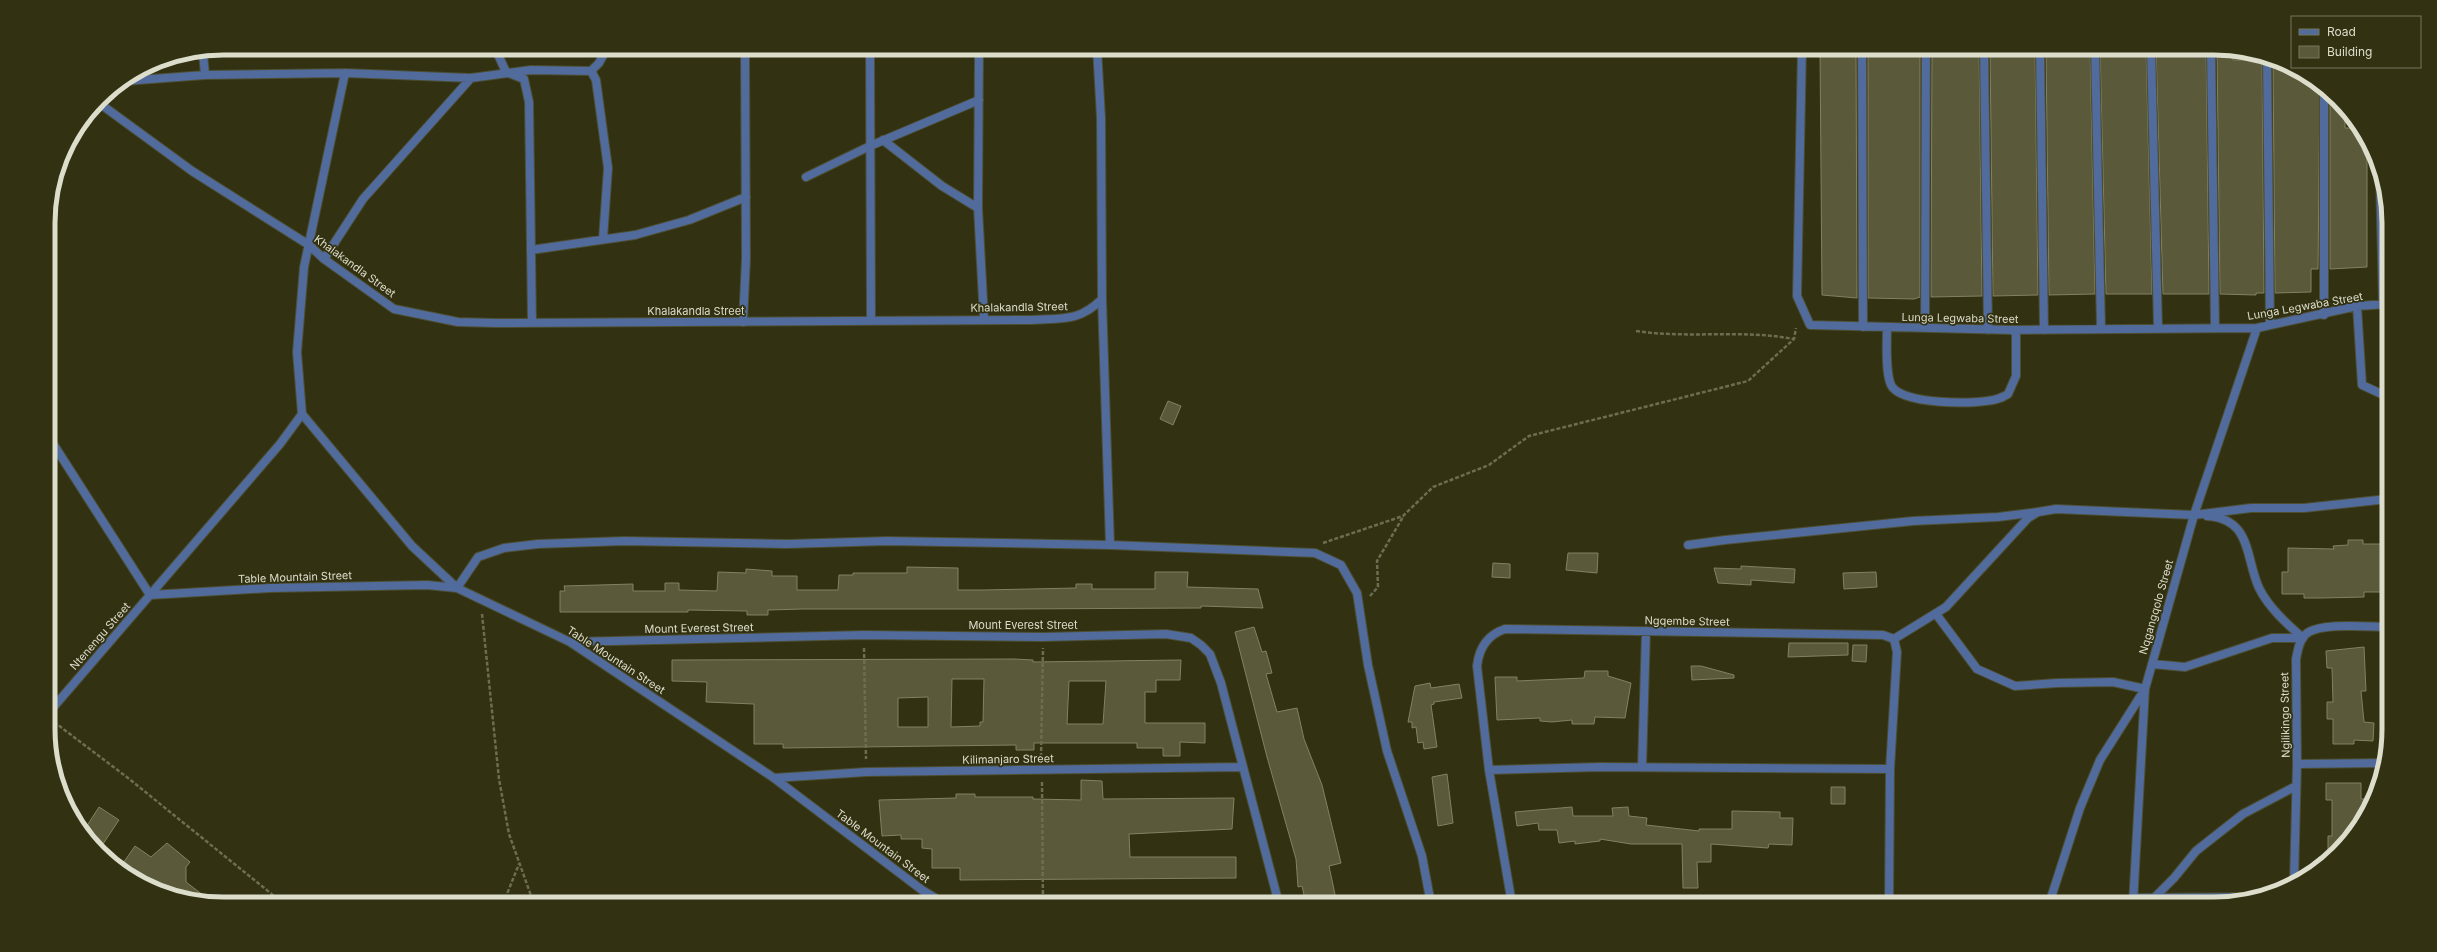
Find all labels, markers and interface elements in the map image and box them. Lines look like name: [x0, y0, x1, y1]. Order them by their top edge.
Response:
legend: [2291, 16, 2421, 68]
text: Road: [2327, 24, 2356, 39]
text: Building: [2327, 44, 2372, 59]
street label: Khalakandla Street: [312, 232, 399, 301]
street label: Lunga Legwaba Street: [2246, 289, 2364, 323]
street label: Khalakandla Street: [970, 299, 1068, 315]
street label: Khalakandla Street: [647, 304, 745, 318]
street label: Lunga Legwaba Street: [1901, 310, 2019, 326]
street label: Nqgangqolo Street: [2136, 558, 2176, 656]
street label: Table Mountain Street: [238, 568, 353, 586]
street label: Ntenengu Street: [67, 599, 133, 673]
street label: Ngqembe Street: [1644, 613, 1730, 629]
street label: Mount Everest Street: [968, 618, 1078, 632]
street label: Mount Everest Street: [644, 620, 754, 636]
street label: Table Mountain Street: [564, 623, 668, 697]
street label: Ngilikingo Street: [2277, 672, 2293, 758]
street label: Kilimanjaro Street: [962, 751, 1054, 767]
street label: Table Mountain Street: [833, 806, 933, 886]

